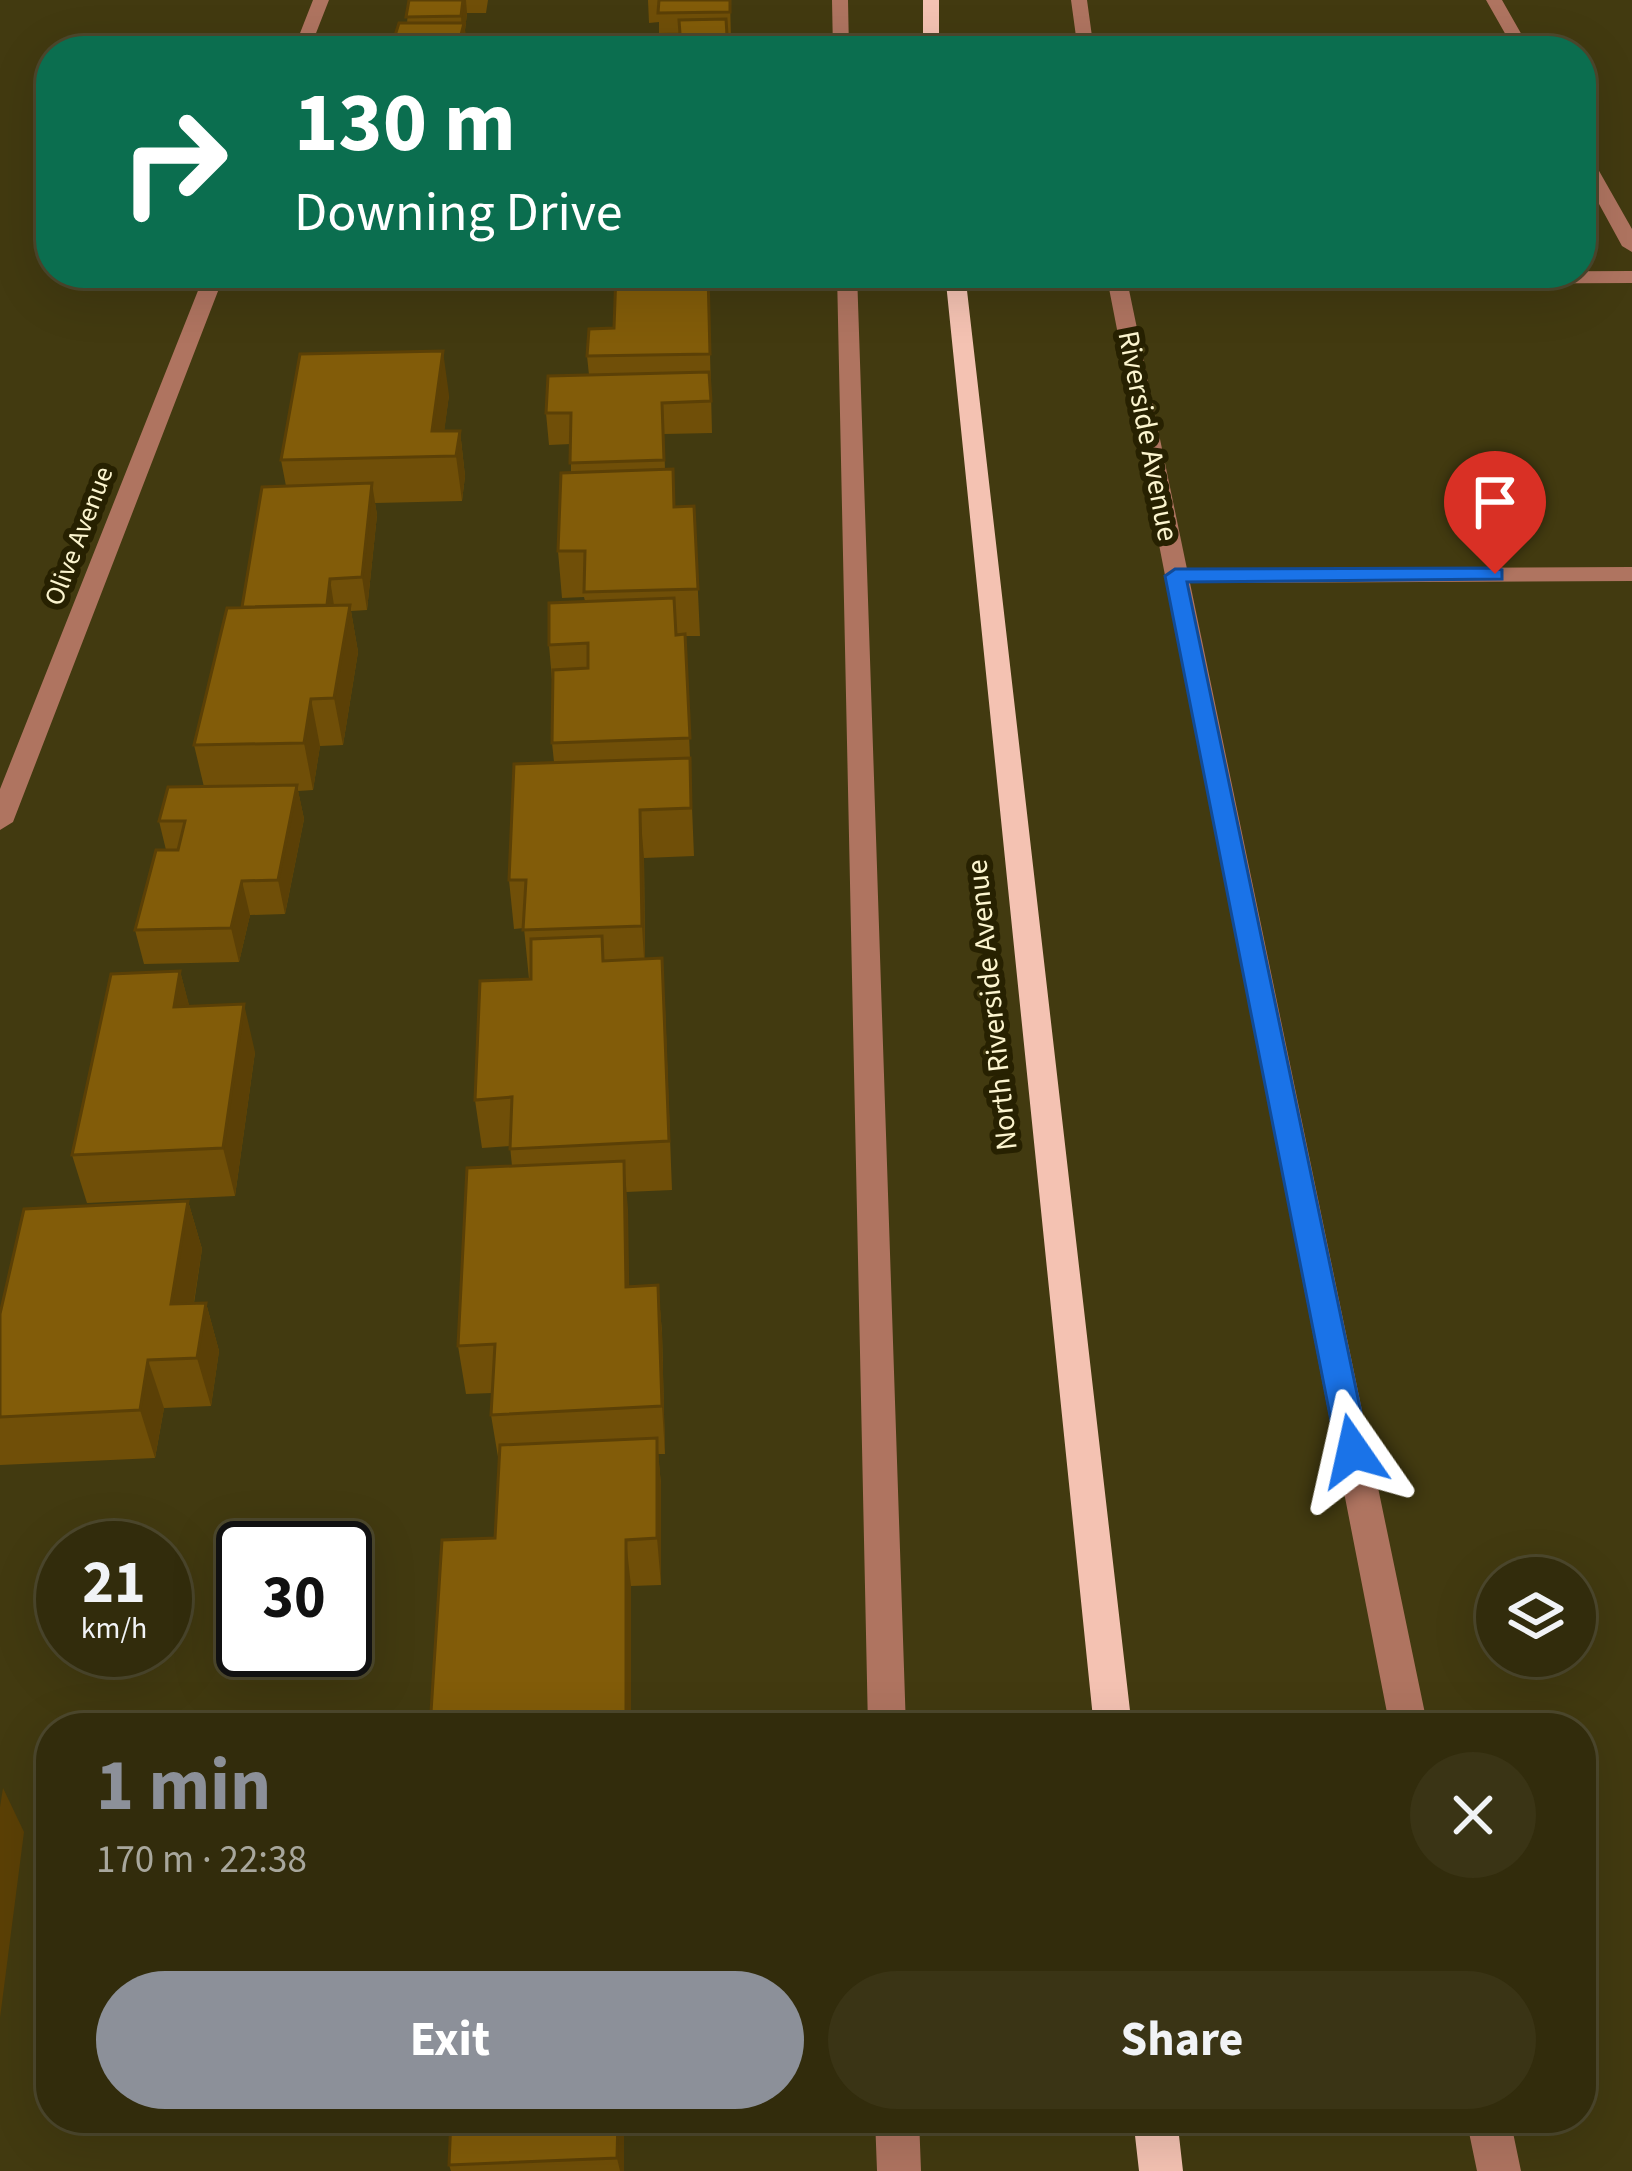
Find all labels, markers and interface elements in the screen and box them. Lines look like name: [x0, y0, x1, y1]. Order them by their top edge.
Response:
text: 130 m: [294, 64, 516, 184]
icon: right: [96, 84, 252, 240]
text: Downing Drive: [294, 175, 623, 252]
street label: Riverside Avenue: [1107, 327, 1189, 545]
pin: [1444, 451, 1546, 574]
street label: Olive Avenue: [35, 461, 123, 611]
icon: arrive: [1462, 469, 1528, 535]
street label: North Riverside Avenue: [955, 858, 1029, 1152]
position arrow: [1290, 1388, 1416, 1514]
speed limit sign: 30: [216, 1521, 372, 1677]
text: 21: [82, 1541, 146, 1626]
map controls: [1476, 1557, 1596, 1677]
button: layers: [1476, 1557, 1596, 1677]
text: km/h: [81, 1607, 147, 1650]
text: 1 min: [96, 1735, 271, 1838]
button: close: [1410, 1752, 1536, 1878]
text: 170 m · 22:38: [96, 1832, 307, 1888]
button: Exit: [96, 1971, 804, 2109]
button: Share: [828, 1971, 1536, 2109]

